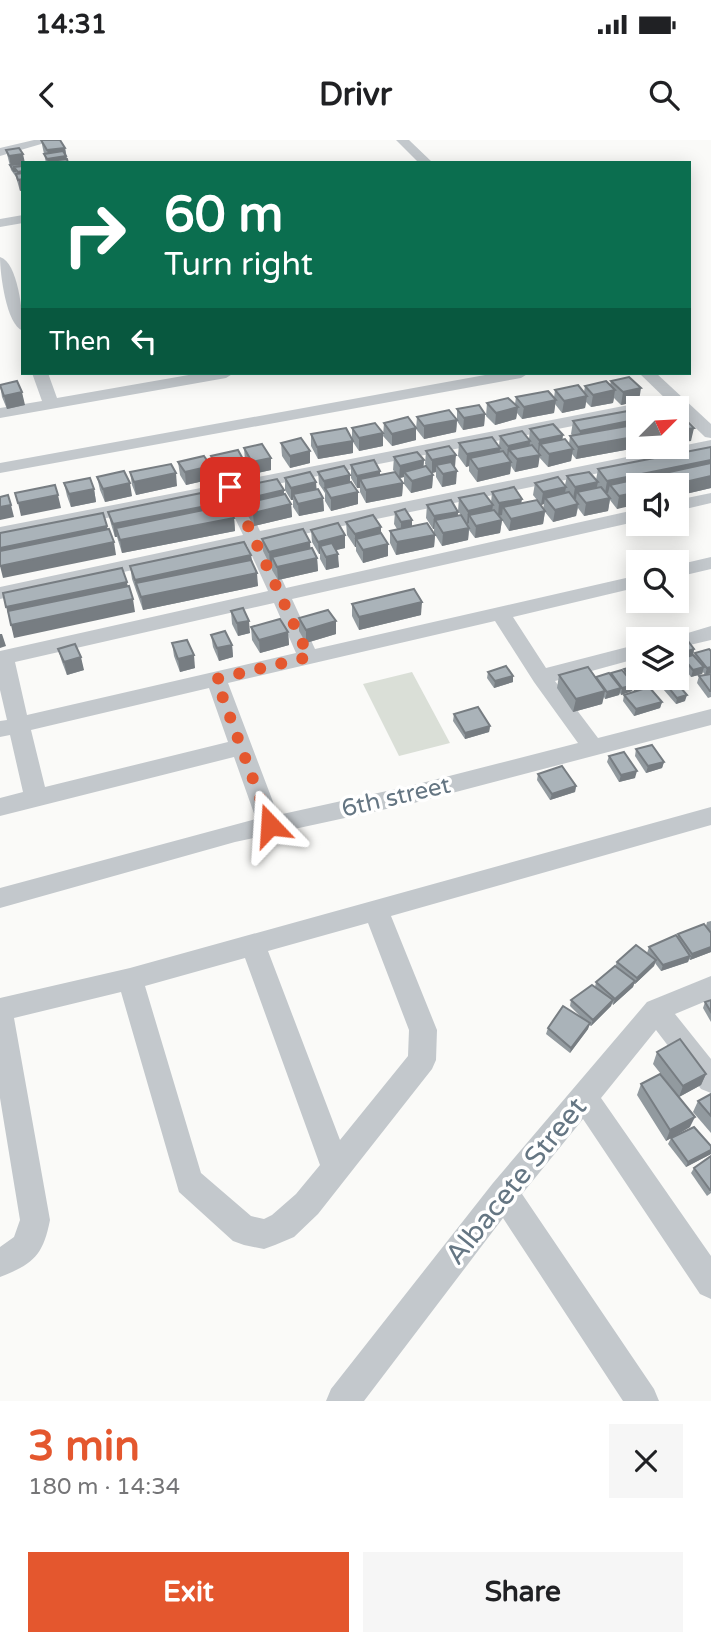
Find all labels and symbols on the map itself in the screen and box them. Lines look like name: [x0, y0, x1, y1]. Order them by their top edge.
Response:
north arrow: [626, 396, 690, 458]
pin: [200, 457, 260, 517]
street label: 6th street: [339, 770, 453, 824]
position arrow: [233, 788, 307, 862]
street label: Albacete Street: [438, 1090, 594, 1272]

